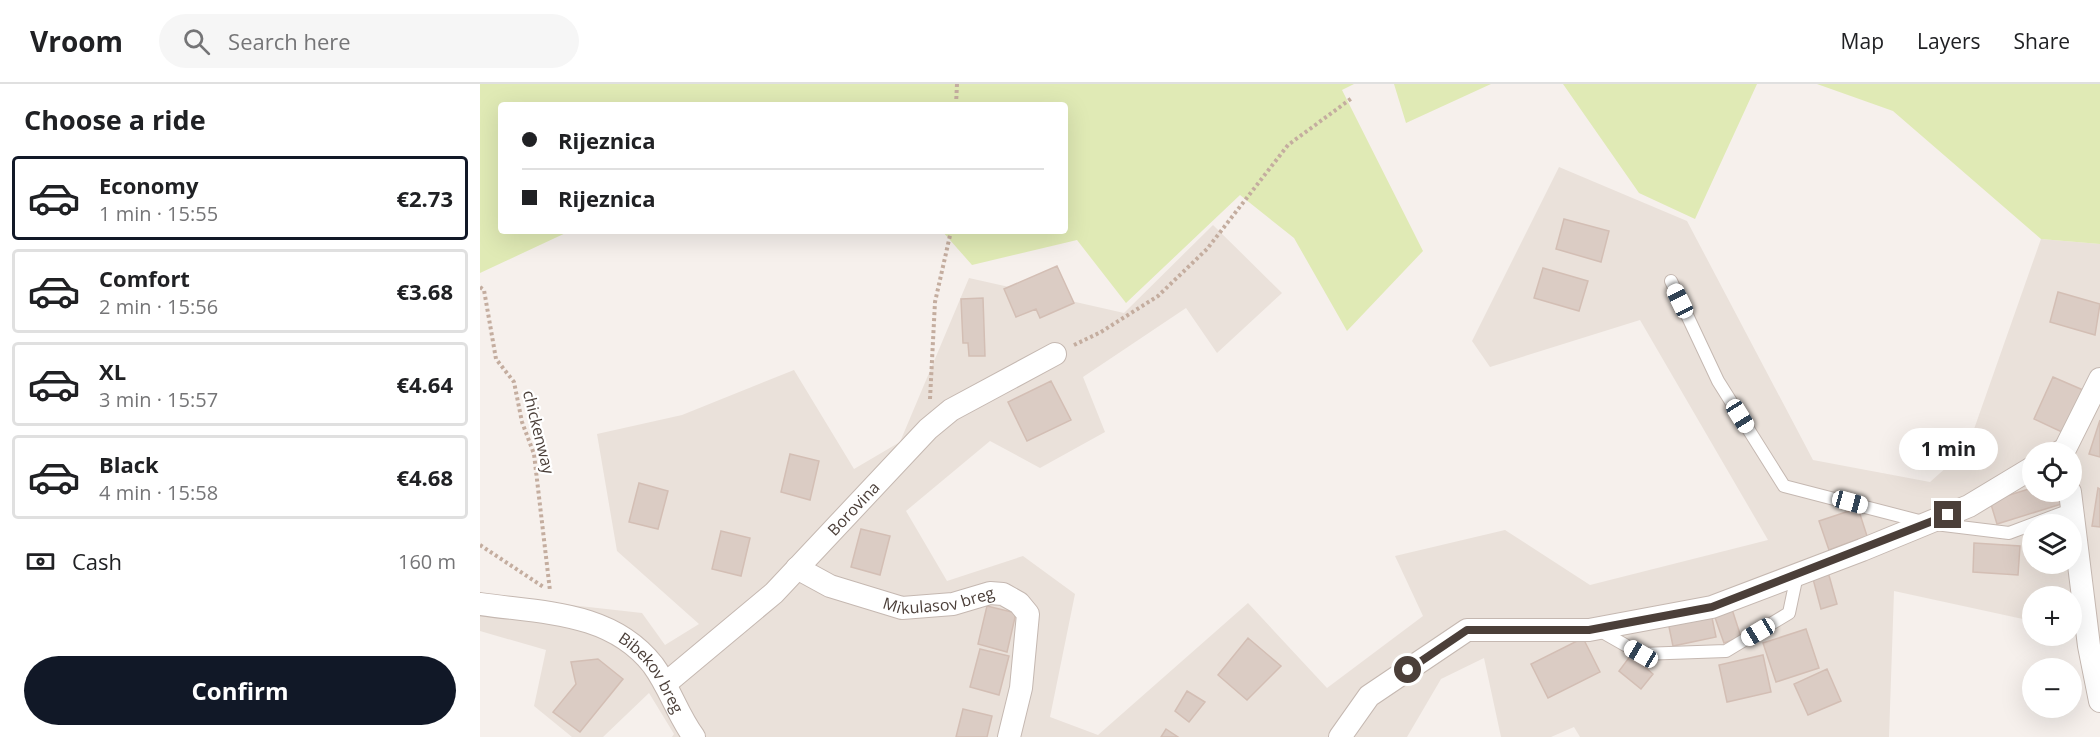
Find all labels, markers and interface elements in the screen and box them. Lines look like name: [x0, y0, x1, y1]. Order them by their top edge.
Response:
search box: [159, 14, 579, 68]
text: Vroom: [30, 22, 123, 60]
icon: search: [180, 25, 213, 58]
text: Search here: [228, 26, 351, 56]
text: Map: [1841, 27, 1884, 55]
text: Layers: [1917, 27, 1981, 55]
text: Share: [2014, 27, 2070, 55]
text: Choose a ride: [24, 101, 206, 138]
text: Rijeznica: [558, 125, 655, 155]
text: Economy: [99, 170, 198, 200]
icon: car: [27, 171, 81, 225]
text: €2.73: [396, 183, 453, 213]
text: Rijeznica: [558, 183, 655, 213]
text: 1 min · 15:55: [99, 200, 218, 227]
text: Comfort: [99, 263, 190, 293]
icon: car: [27, 264, 81, 318]
text: €3.68: [396, 276, 453, 306]
car: [1664, 281, 1696, 321]
text: 2 min · 15:56: [99, 293, 218, 320]
text: XL: [99, 356, 126, 386]
icon: car: [27, 357, 81, 411]
text: €4.64: [396, 369, 453, 399]
text: 3 min · 15:57: [99, 386, 218, 413]
street label: chickenway: [518, 388, 560, 477]
car: [1723, 396, 1757, 436]
callout: 1 min: [1898, 428, 1998, 470]
text: 1 min: [1921, 435, 1976, 462]
map controls: [2022, 442, 2082, 718]
button: locate: [2022, 442, 2082, 502]
text: Black: [99, 449, 159, 479]
icon: car: [27, 450, 81, 504]
text: €4.68: [396, 462, 453, 492]
street label: Borovina: [822, 477, 884, 540]
text: 4 min · 15:58: [99, 479, 218, 506]
car: [1830, 489, 1870, 515]
route end: [1934, 501, 1961, 528]
button: layers: [2022, 514, 2082, 574]
icon: cash: [24, 545, 57, 578]
text: Cash: [72, 546, 122, 576]
text: 160 m: [398, 548, 456, 575]
street label: Mikulasov breg: [880, 581, 997, 619]
button: +: [2022, 586, 2082, 646]
car: [1738, 615, 1778, 649]
street label: Bibekov breg: [615, 627, 689, 717]
car: [1621, 637, 1661, 671]
button: Confirm: [24, 656, 456, 725]
route start: [1394, 656, 1421, 683]
button: −: [2022, 658, 2082, 718]

